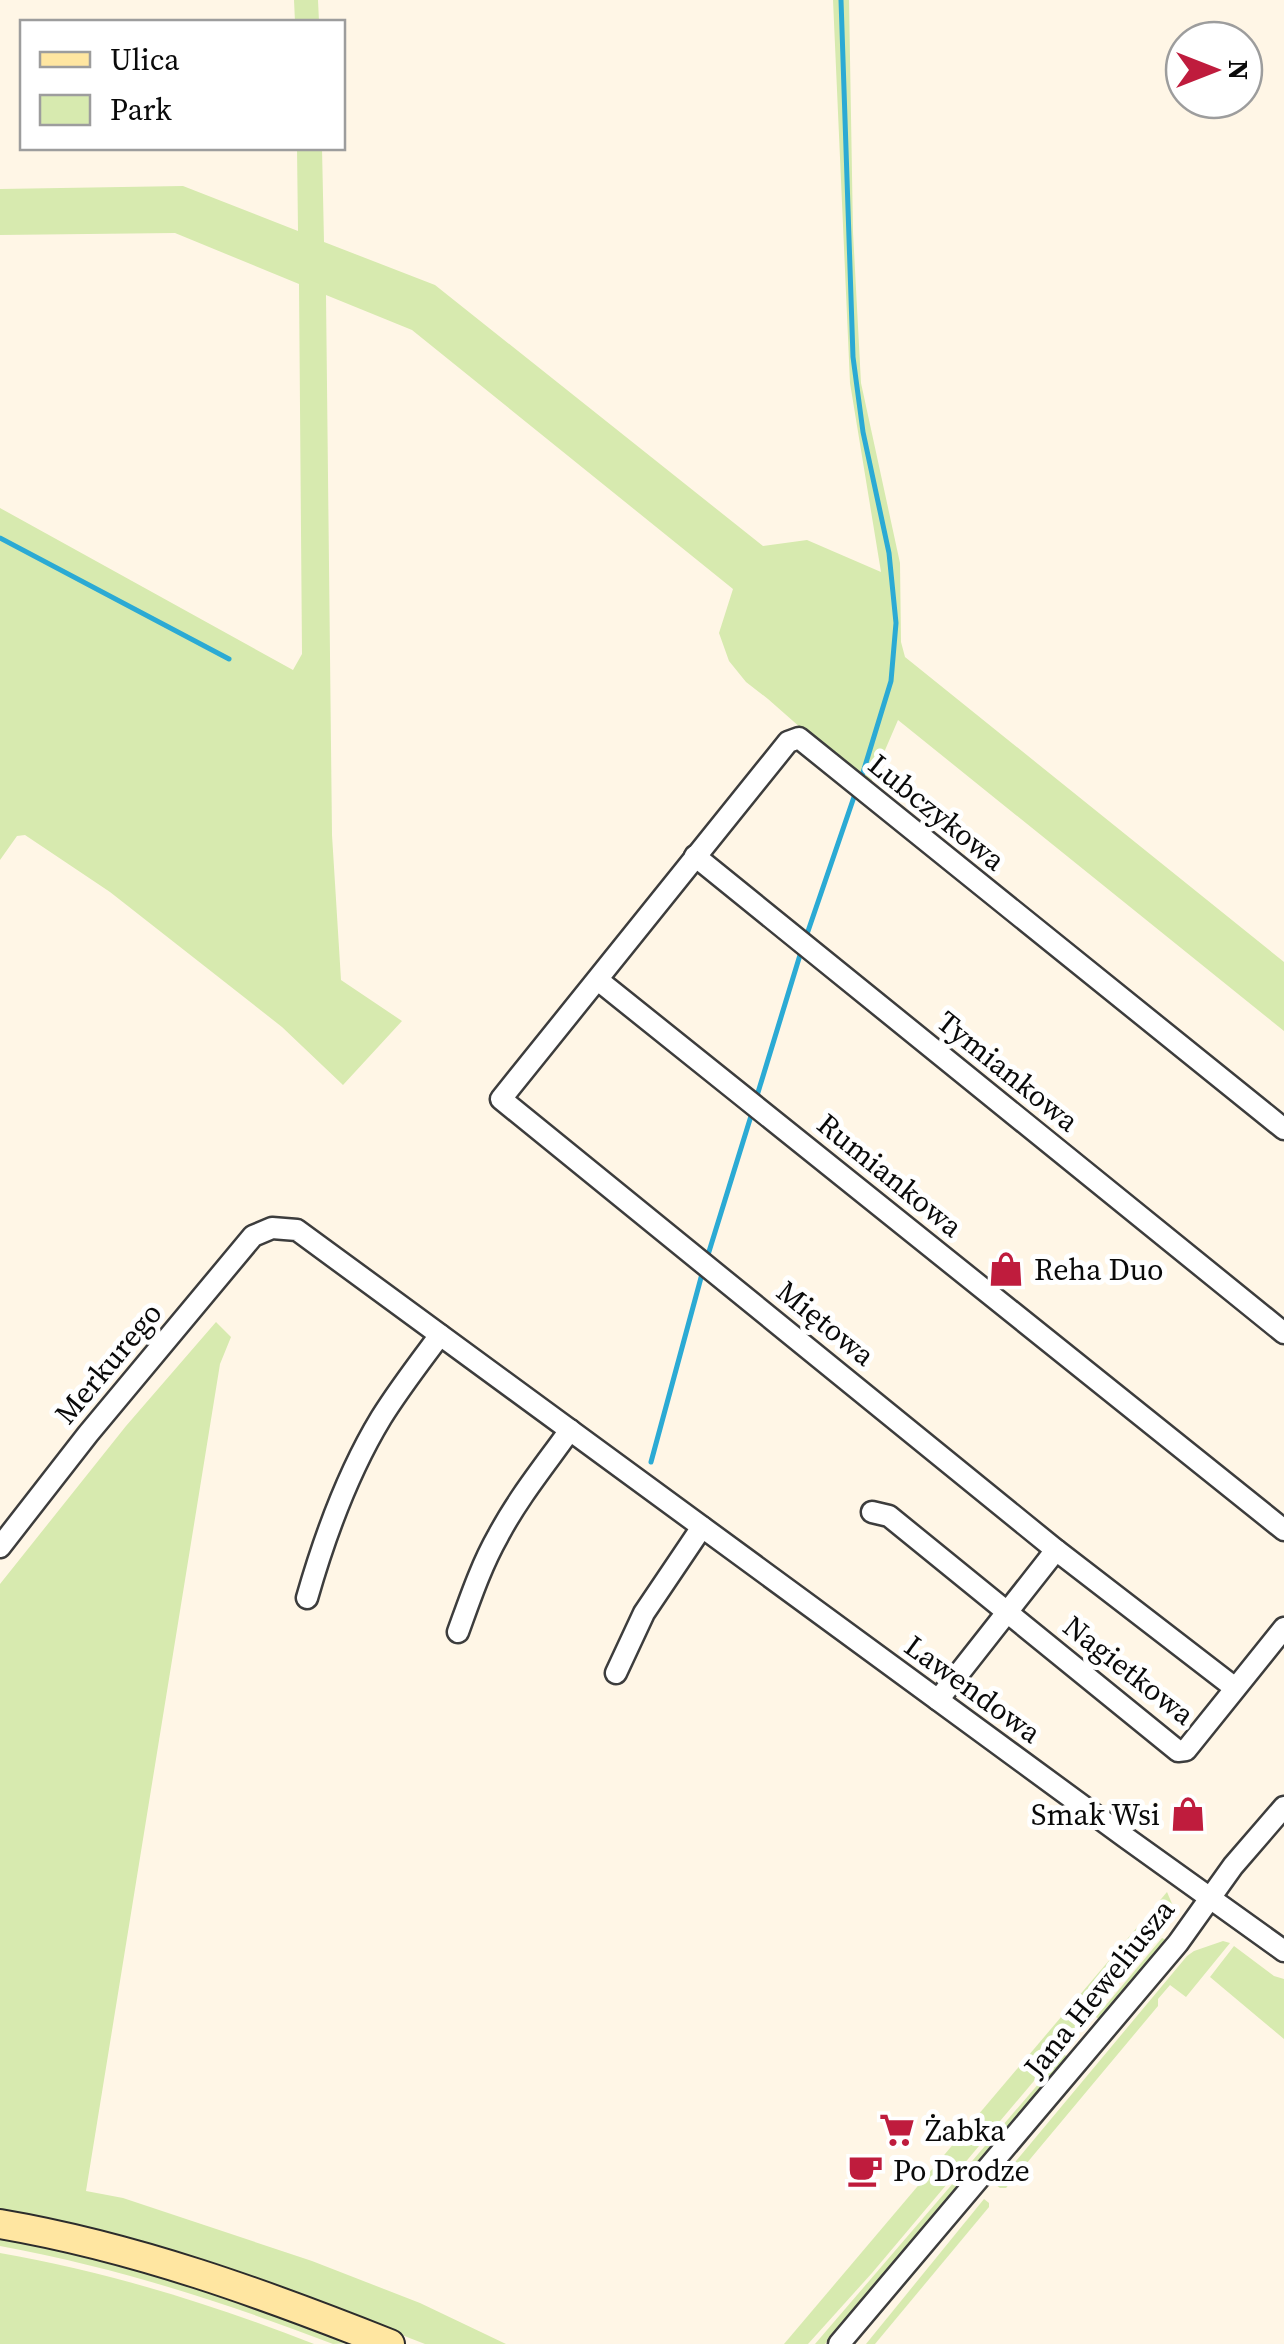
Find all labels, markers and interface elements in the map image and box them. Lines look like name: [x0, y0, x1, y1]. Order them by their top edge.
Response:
legend: [20, 20, 345, 150]
north arrow: [1164, 20, 1264, 120]
text: Ulica: [110, 39, 180, 80]
text: N: [1220, 60, 1258, 80]
text: Park: [110, 89, 172, 130]
street label: Lubczykowa: [860, 744, 1015, 880]
street label: Tymiankowa: [928, 1001, 1088, 1141]
street label: Rumiankowa: [809, 1104, 972, 1247]
place label: Reha Duo: [1034, 1249, 1163, 1290]
shop icon: Reha Duo: [987, 1250, 1025, 1288]
street label: Miętowa: [768, 1271, 884, 1376]
street label: Merkurego: [45, 1293, 171, 1433]
street label: Nagietkowa: [1055, 1606, 1204, 1735]
street label: Lawendowa: [896, 1626, 1050, 1753]
place label: Smak Wsi: [1031, 1794, 1160, 1835]
shop icon: Smak Wsi: [1169, 1795, 1207, 1833]
street label: Jana Heweliusza: [1014, 1890, 1184, 2087]
place label: Żabka: [925, 2110, 1006, 2151]
supermarket icon: Żabka: [878, 2111, 916, 2149]
place label: Po Drodze: [893, 2150, 1030, 2191]
cafe icon: Po Drodze: [846, 2151, 884, 2189]

